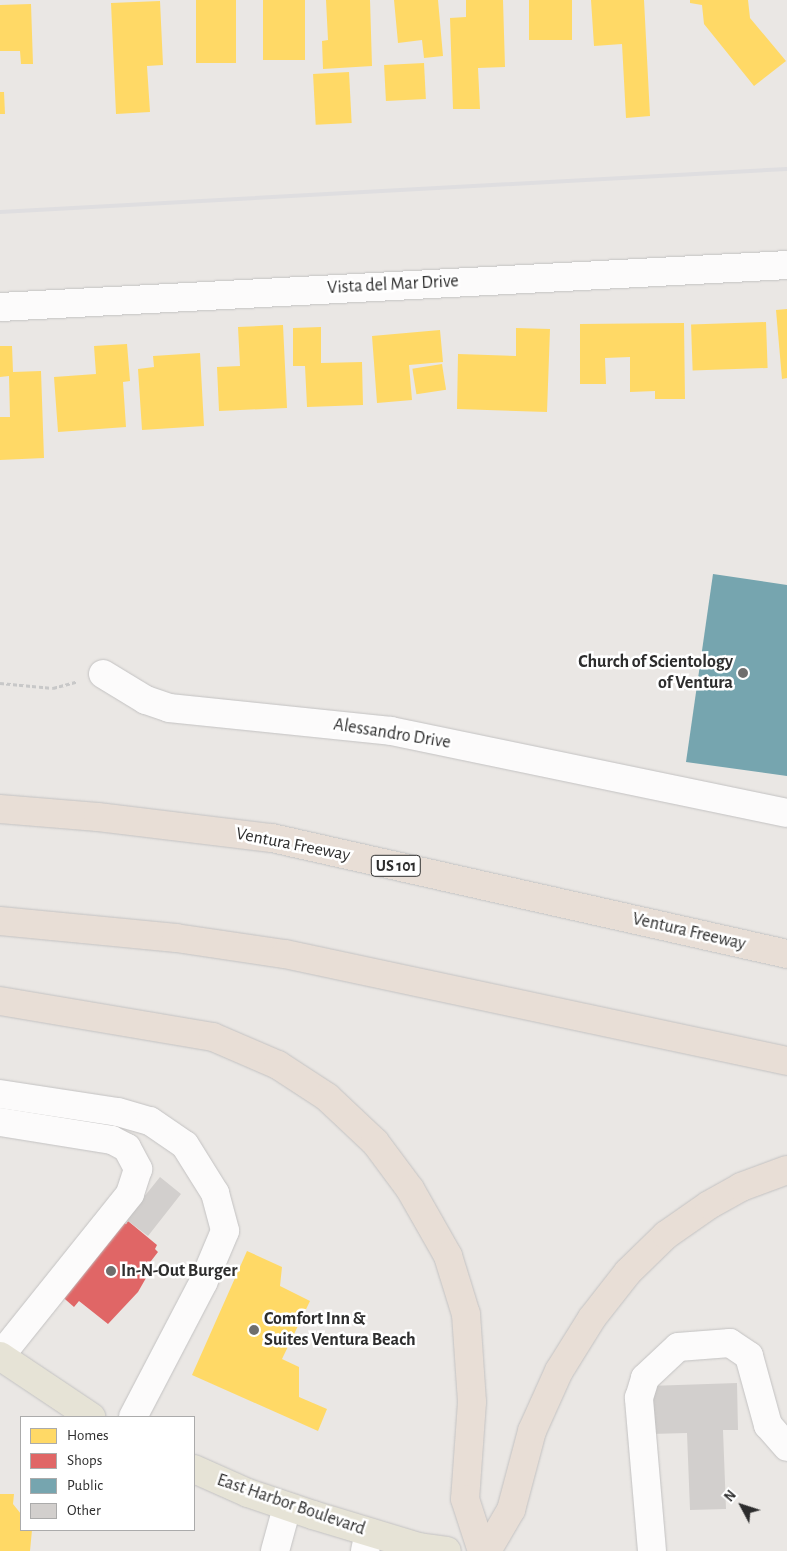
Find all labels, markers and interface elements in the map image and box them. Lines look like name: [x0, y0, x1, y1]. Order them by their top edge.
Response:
street label: Vista del Mar Drive: [327, 271, 459, 299]
place label: Church of Scientology of Ventura: [578, 652, 733, 694]
marker: Church of Scientology of Ventura: [737, 667, 749, 679]
street label: Alessandro Drive: [332, 714, 452, 754]
street label: Ventura Freeway: [234, 823, 352, 867]
road number: US 101: [370, 852, 422, 879]
street label: Ventura Freeway: [630, 908, 748, 956]
place label: In-N-Out Burger: [121, 1260, 237, 1282]
marker: In-N-Out Burger: [105, 1265, 117, 1277]
place label: Comfort Inn & Suites Ventura Beach: [264, 1309, 416, 1352]
marker: Comfort Inn & Suites Ventura Beach: [248, 1324, 260, 1336]
legend: [20, 1416, 195, 1531]
text: Homes: [67, 1428, 109, 1443]
text: Shops: [67, 1453, 102, 1468]
street label: East Harbor Boulevard: [214, 1469, 368, 1541]
text: Public: [67, 1478, 103, 1493]
north arrow: [717, 1481, 767, 1531]
text: N: [722, 1488, 739, 1505]
text: Other: [67, 1503, 101, 1518]

